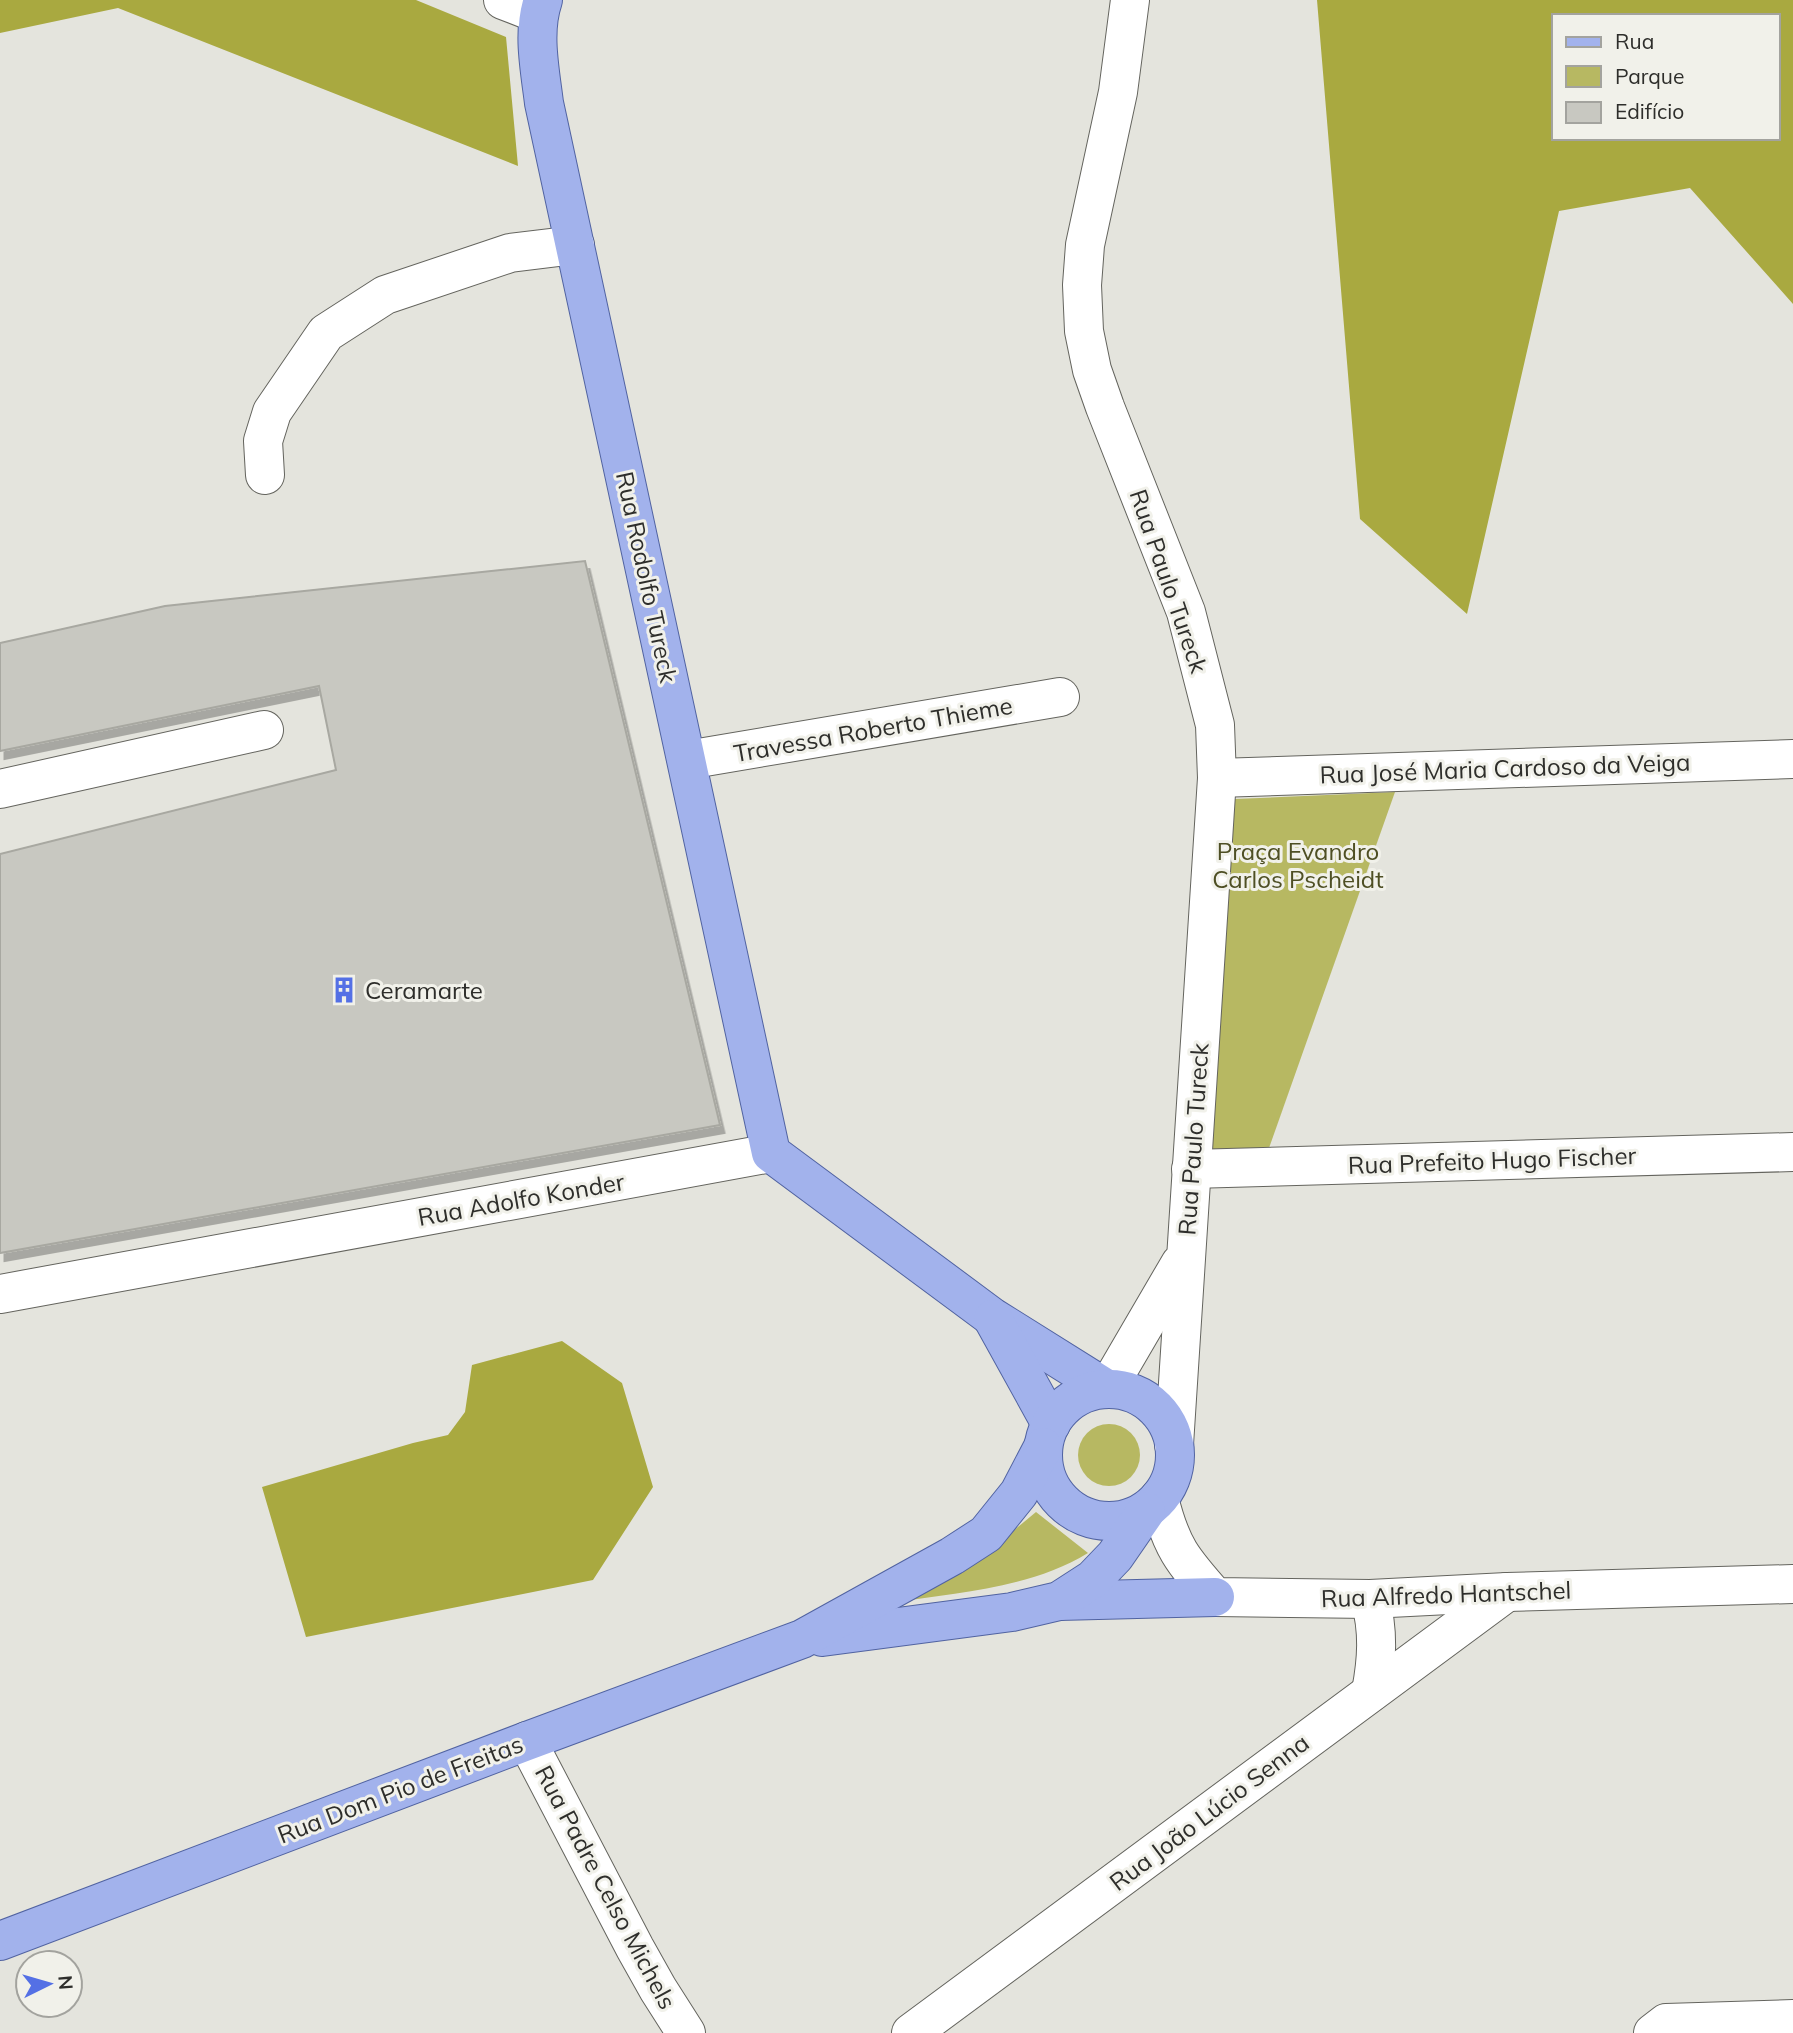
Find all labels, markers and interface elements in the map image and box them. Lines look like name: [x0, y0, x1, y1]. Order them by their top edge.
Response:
legend: [1552, 14, 1779, 140]
text: Rua: [1615, 28, 1654, 54]
text: Parque: [1615, 63, 1684, 89]
text: Edifício: [1615, 98, 1684, 124]
street label: Rua Rodolfo Tureck: [610, 469, 684, 686]
street label: Rua Paulo Tureck: [1123, 485, 1215, 678]
street label: Travessa Roberto Thieme: [731, 690, 1015, 768]
street label: Rua José Maria Cardoso da Veiga: [1319, 747, 1691, 789]
park label: Praça Evandro Carlos Pscheidt: [1212, 836, 1384, 894]
building icon: Ceramarte: [329, 975, 359, 1005]
place label: Ceramarte: [365, 975, 483, 1005]
street label: Rua Paulo Tureck: [1171, 1041, 1215, 1236]
street label: Rua Prefeito Hugo Fischer: [1347, 1140, 1637, 1180]
street label: Rua Adolfo Konder: [415, 1166, 627, 1232]
street label: Rua Alfredo Hantschel: [1320, 1575, 1572, 1613]
street label: Rua João Lúcio Senna: [1103, 1727, 1315, 1897]
street label: Rua Dom Pio de Freitas: [273, 1728, 527, 1850]
street label: Rua Padre Celso Michels: [529, 1760, 683, 2014]
north arrow: [14, 1949, 84, 2019]
text: N: [53, 1974, 79, 1991]

